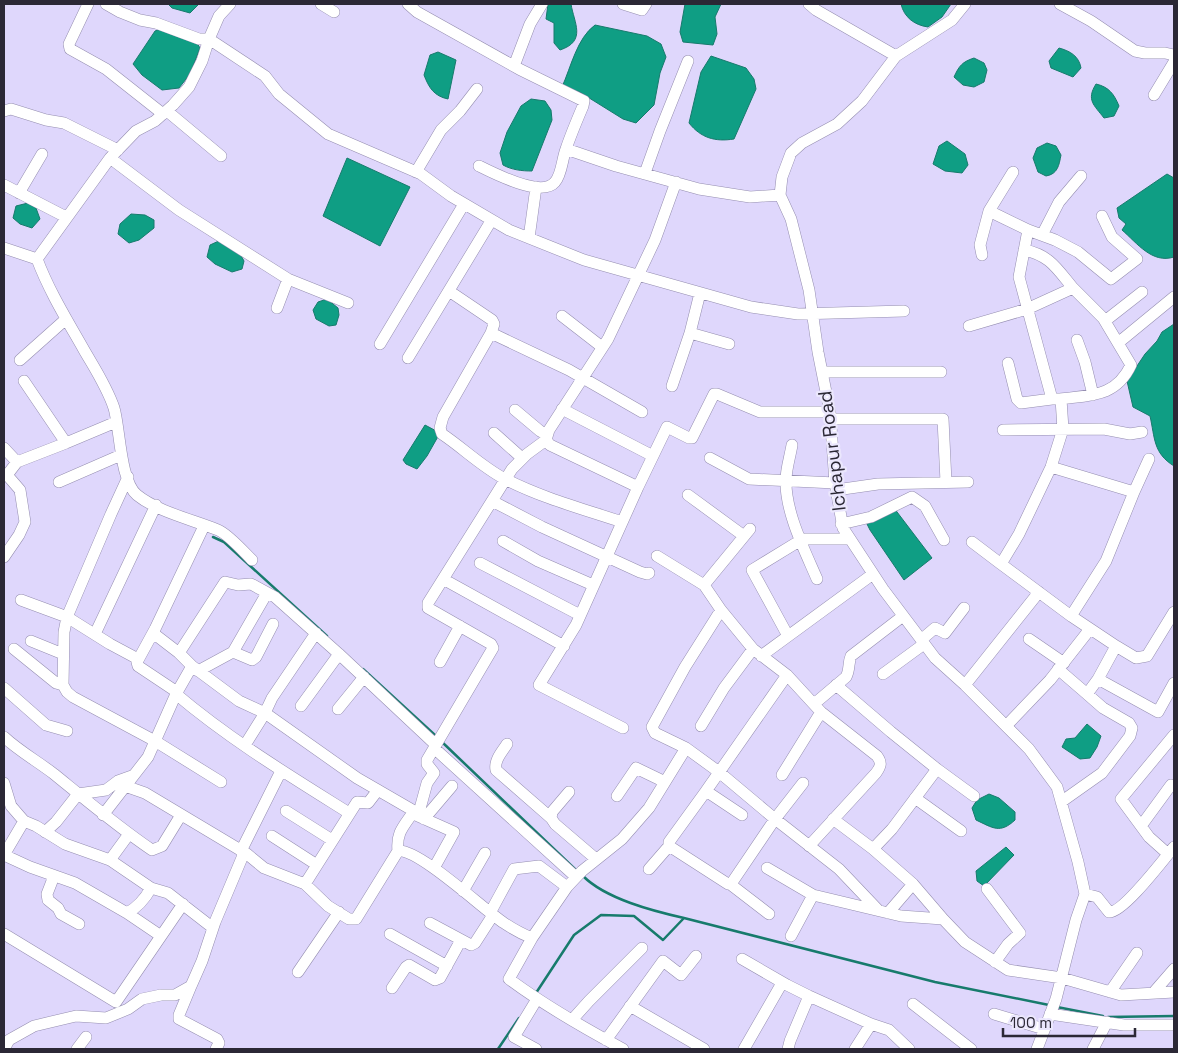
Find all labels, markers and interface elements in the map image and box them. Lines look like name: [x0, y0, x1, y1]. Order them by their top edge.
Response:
street label: Ichapur Road: [812, 389, 852, 513]
scale bar: [1003, 1006, 1136, 1038]
text: 100 m: [1010, 1013, 1052, 1032]

